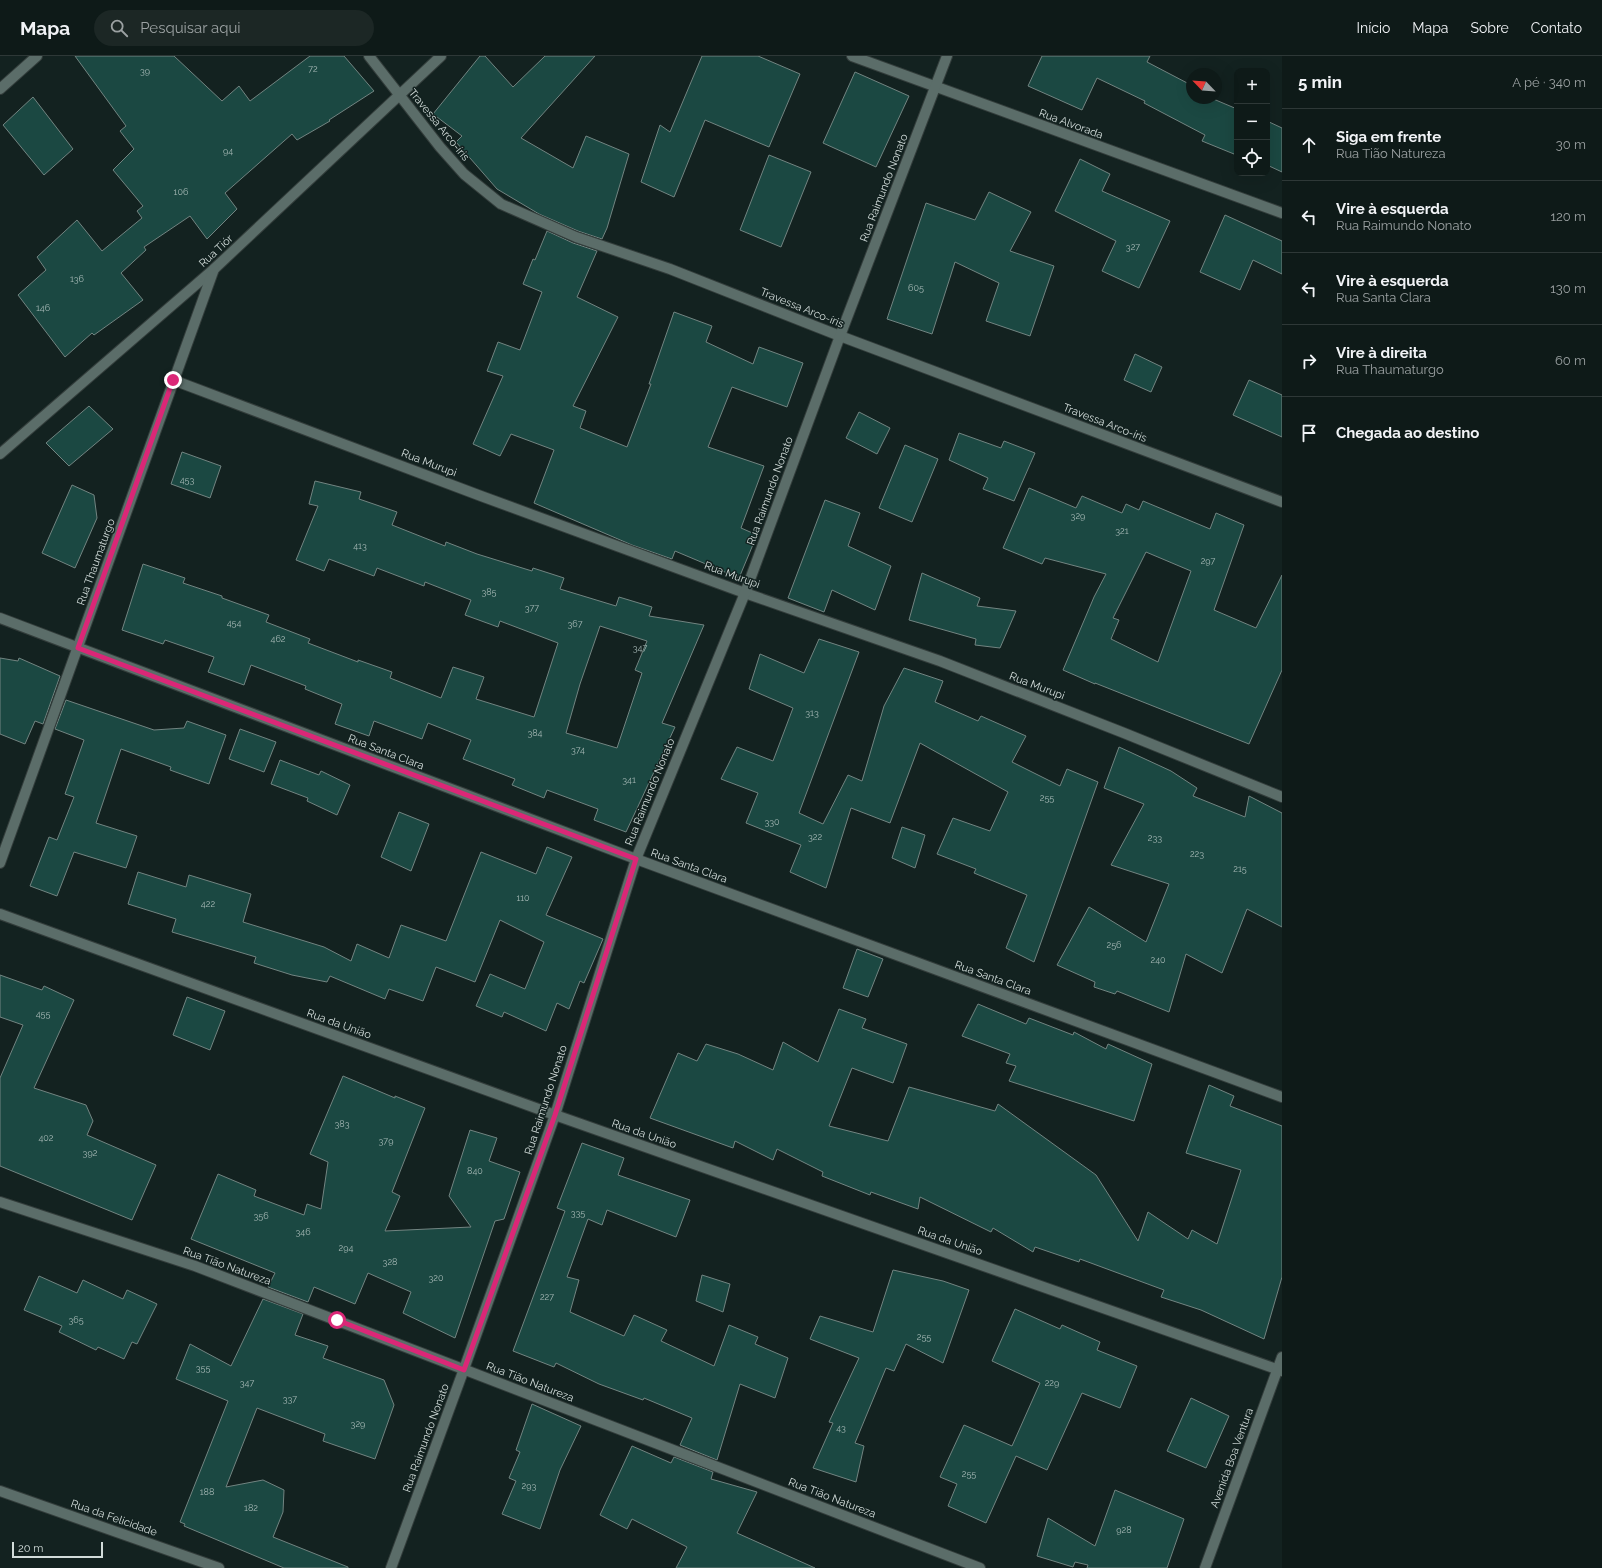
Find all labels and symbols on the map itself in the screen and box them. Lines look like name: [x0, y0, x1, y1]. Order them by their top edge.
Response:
house number: 72: [308, 64, 318, 74]
house number: 39: [140, 66, 150, 76]
north arrow: [1186, 68, 1222, 104]
street label: Travessa Arco-íris: [406, 86, 472, 164]
street label: Rua Alvorada: [1037, 106, 1105, 142]
street label: Rua Raimundo Nonato: [857, 132, 911, 244]
house number: 94: [223, 146, 233, 156]
house number: 106: [174, 187, 189, 197]
street label: Rua Tiór: [196, 232, 236, 270]
house number: 327: [1126, 242, 1140, 252]
house number: 136: [70, 274, 85, 284]
house number: 605: [908, 283, 924, 293]
street label: Travessa Arco-íris: [758, 285, 846, 331]
house number: 146: [36, 303, 51, 313]
route end: [164, 371, 182, 389]
street label: Travessa Arco-íris: [1061, 401, 1149, 445]
street label: Rua Raimundo Nonato: [744, 435, 796, 547]
street label: Rua Murupi: [400, 447, 458, 479]
house number: 453: [180, 475, 194, 485]
house number: 329: [1071, 511, 1085, 521]
street label: Rua Thaumaturgo: [74, 517, 118, 607]
house number: 321: [1115, 526, 1129, 536]
house number: 413: [353, 541, 367, 551]
house number: 297: [1201, 556, 1216, 566]
street label: Rua Murupi: [702, 559, 762, 591]
house number: 385: [481, 587, 497, 597]
house number: 377: [525, 603, 539, 613]
house number: 454: [227, 618, 241, 628]
house number: 367: [567, 619, 583, 629]
house number: 462: [270, 634, 286, 644]
house number: 347: [633, 643, 647, 653]
street label: Rua Murupi: [1008, 670, 1066, 702]
house number: 313: [805, 708, 819, 718]
house number: 384: [527, 728, 543, 738]
street label: Rua Santa Clara: [346, 732, 426, 772]
street label: Rua Raimundo Nonato: [623, 736, 678, 848]
house number: 374: [571, 745, 585, 755]
house number: 341: [622, 775, 636, 785]
house number: 255: [1040, 793, 1054, 803]
house number: 330: [764, 817, 780, 827]
house number: 322: [808, 832, 822, 842]
house number: 233: [1148, 833, 1162, 843]
street label: Rua Santa Clara: [649, 846, 729, 886]
house number: 223: [1190, 849, 1204, 859]
house number: 215: [1233, 864, 1247, 874]
house number: 110: [516, 893, 530, 903]
house number: 422: [201, 899, 215, 909]
house number: 256: [1106, 940, 1122, 950]
house number: 240: [1150, 955, 1166, 965]
street label: Rua Santa Clara: [953, 958, 1033, 998]
street label: Rua da União: [305, 1006, 373, 1042]
house number: 455: [36, 1009, 50, 1019]
street label: Rua Raimundo Nonato: [522, 1043, 570, 1157]
street label: Rua da União: [610, 1117, 679, 1151]
house number: 383: [335, 1119, 350, 1129]
house number: 402: [38, 1133, 54, 1143]
house number: 379: [379, 1136, 393, 1146]
house number: 392: [83, 1148, 98, 1158]
house number: 840: [467, 1166, 483, 1176]
house number: 335: [571, 1208, 585, 1218]
house number: 356: [253, 1211, 269, 1221]
street label: Rua da União: [916, 1224, 985, 1258]
house number: 346: [295, 1227, 311, 1237]
house number: 294: [339, 1243, 354, 1253]
street label: Rua Tião Natureza: [181, 1244, 273, 1288]
house number: 328: [383, 1257, 397, 1267]
house number: 320: [428, 1273, 444, 1283]
house number: 227: [540, 1292, 554, 1302]
route start: [328, 1311, 346, 1329]
house number: 365: [68, 1315, 84, 1325]
house number: 255: [917, 1332, 931, 1342]
street label: Rua Tião Natureza: [484, 1359, 576, 1405]
house number: 355: [196, 1363, 210, 1373]
house number: 347: [240, 1378, 254, 1388]
house number: 229: [1045, 1378, 1059, 1388]
street label: Rua Raimundo Nonato: [400, 1382, 452, 1494]
house number: 337: [283, 1394, 297, 1404]
street label: Avenida Boa Ventura: [1208, 1406, 1256, 1510]
house number: 329: [351, 1419, 365, 1429]
house number: 43: [836, 1423, 846, 1433]
house number: 255: [962, 1469, 976, 1479]
street label: Rua Tião Natureza: [786, 1475, 878, 1521]
house number: 293: [522, 1481, 537, 1491]
house number: 188: [200, 1487, 214, 1497]
street label: Rua da Felicidade: [69, 1497, 159, 1539]
house number: 182: [244, 1503, 258, 1513]
house number: 928: [1116, 1525, 1132, 1535]
scale bar: [12, 1540, 103, 1559]

